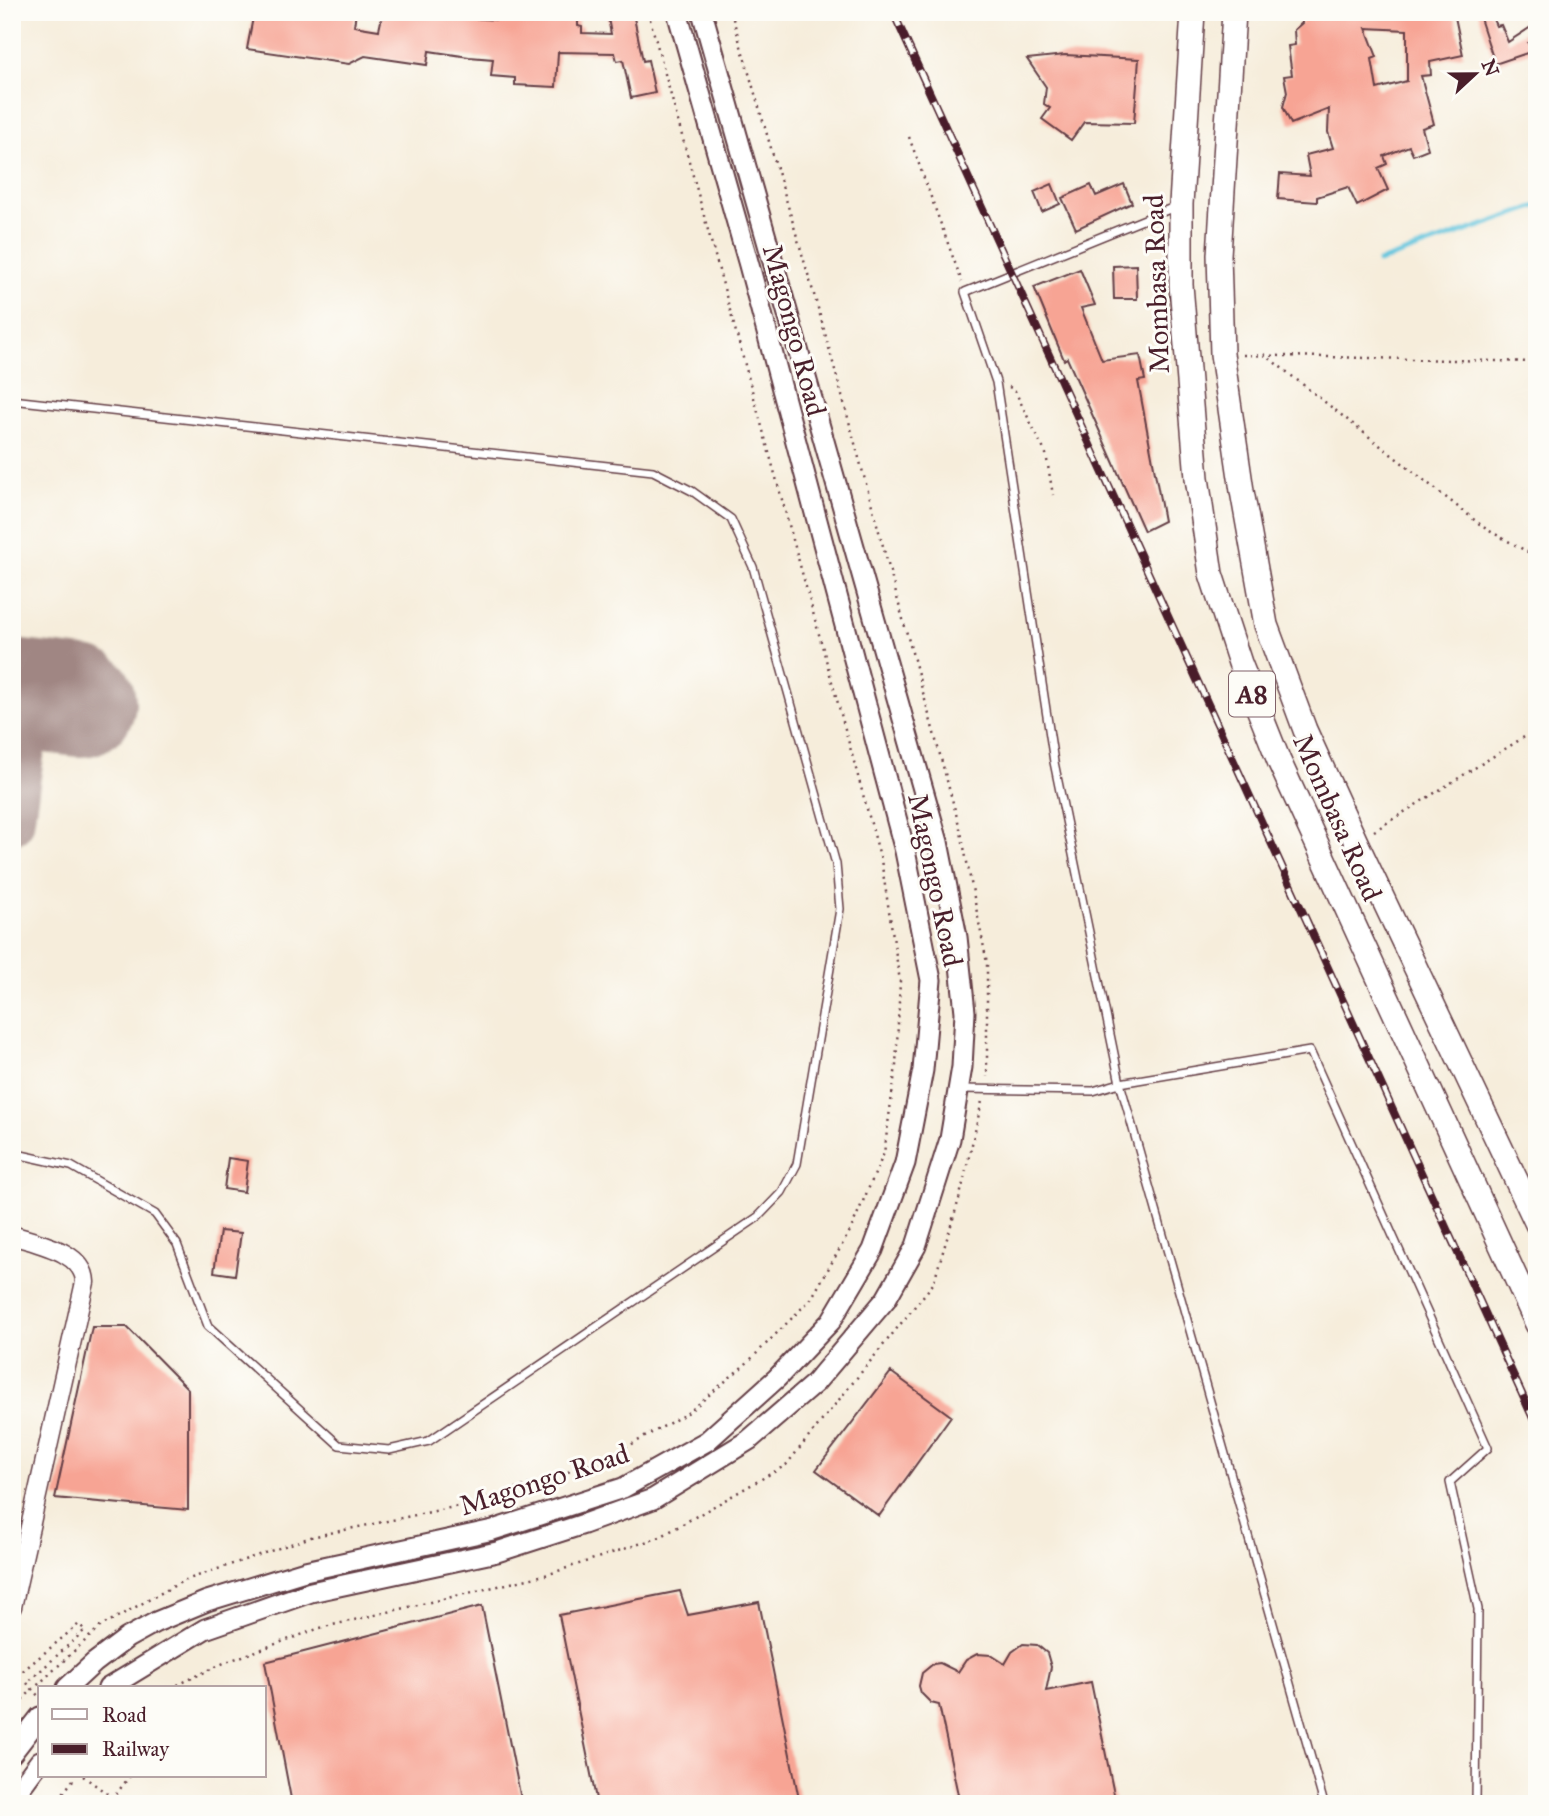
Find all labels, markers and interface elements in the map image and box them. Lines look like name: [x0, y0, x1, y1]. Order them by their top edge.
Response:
north arrow: [1440, 38, 1510, 108]
text: N: [1477, 56, 1504, 80]
street label: Mombasa Road: [1136, 194, 1177, 374]
street label: Magongo Road: [755, 240, 834, 420]
road number: A8: [1229, 672, 1275, 716]
street label: Mombasa Road: [1285, 728, 1390, 906]
street label: Magongo Road: [900, 790, 971, 970]
street label: Magongo Road: [455, 1436, 633, 1523]
legend: [38, 1686, 266, 1778]
text: Road: [102, 1702, 147, 1728]
text: Railway: [102, 1736, 170, 1762]

